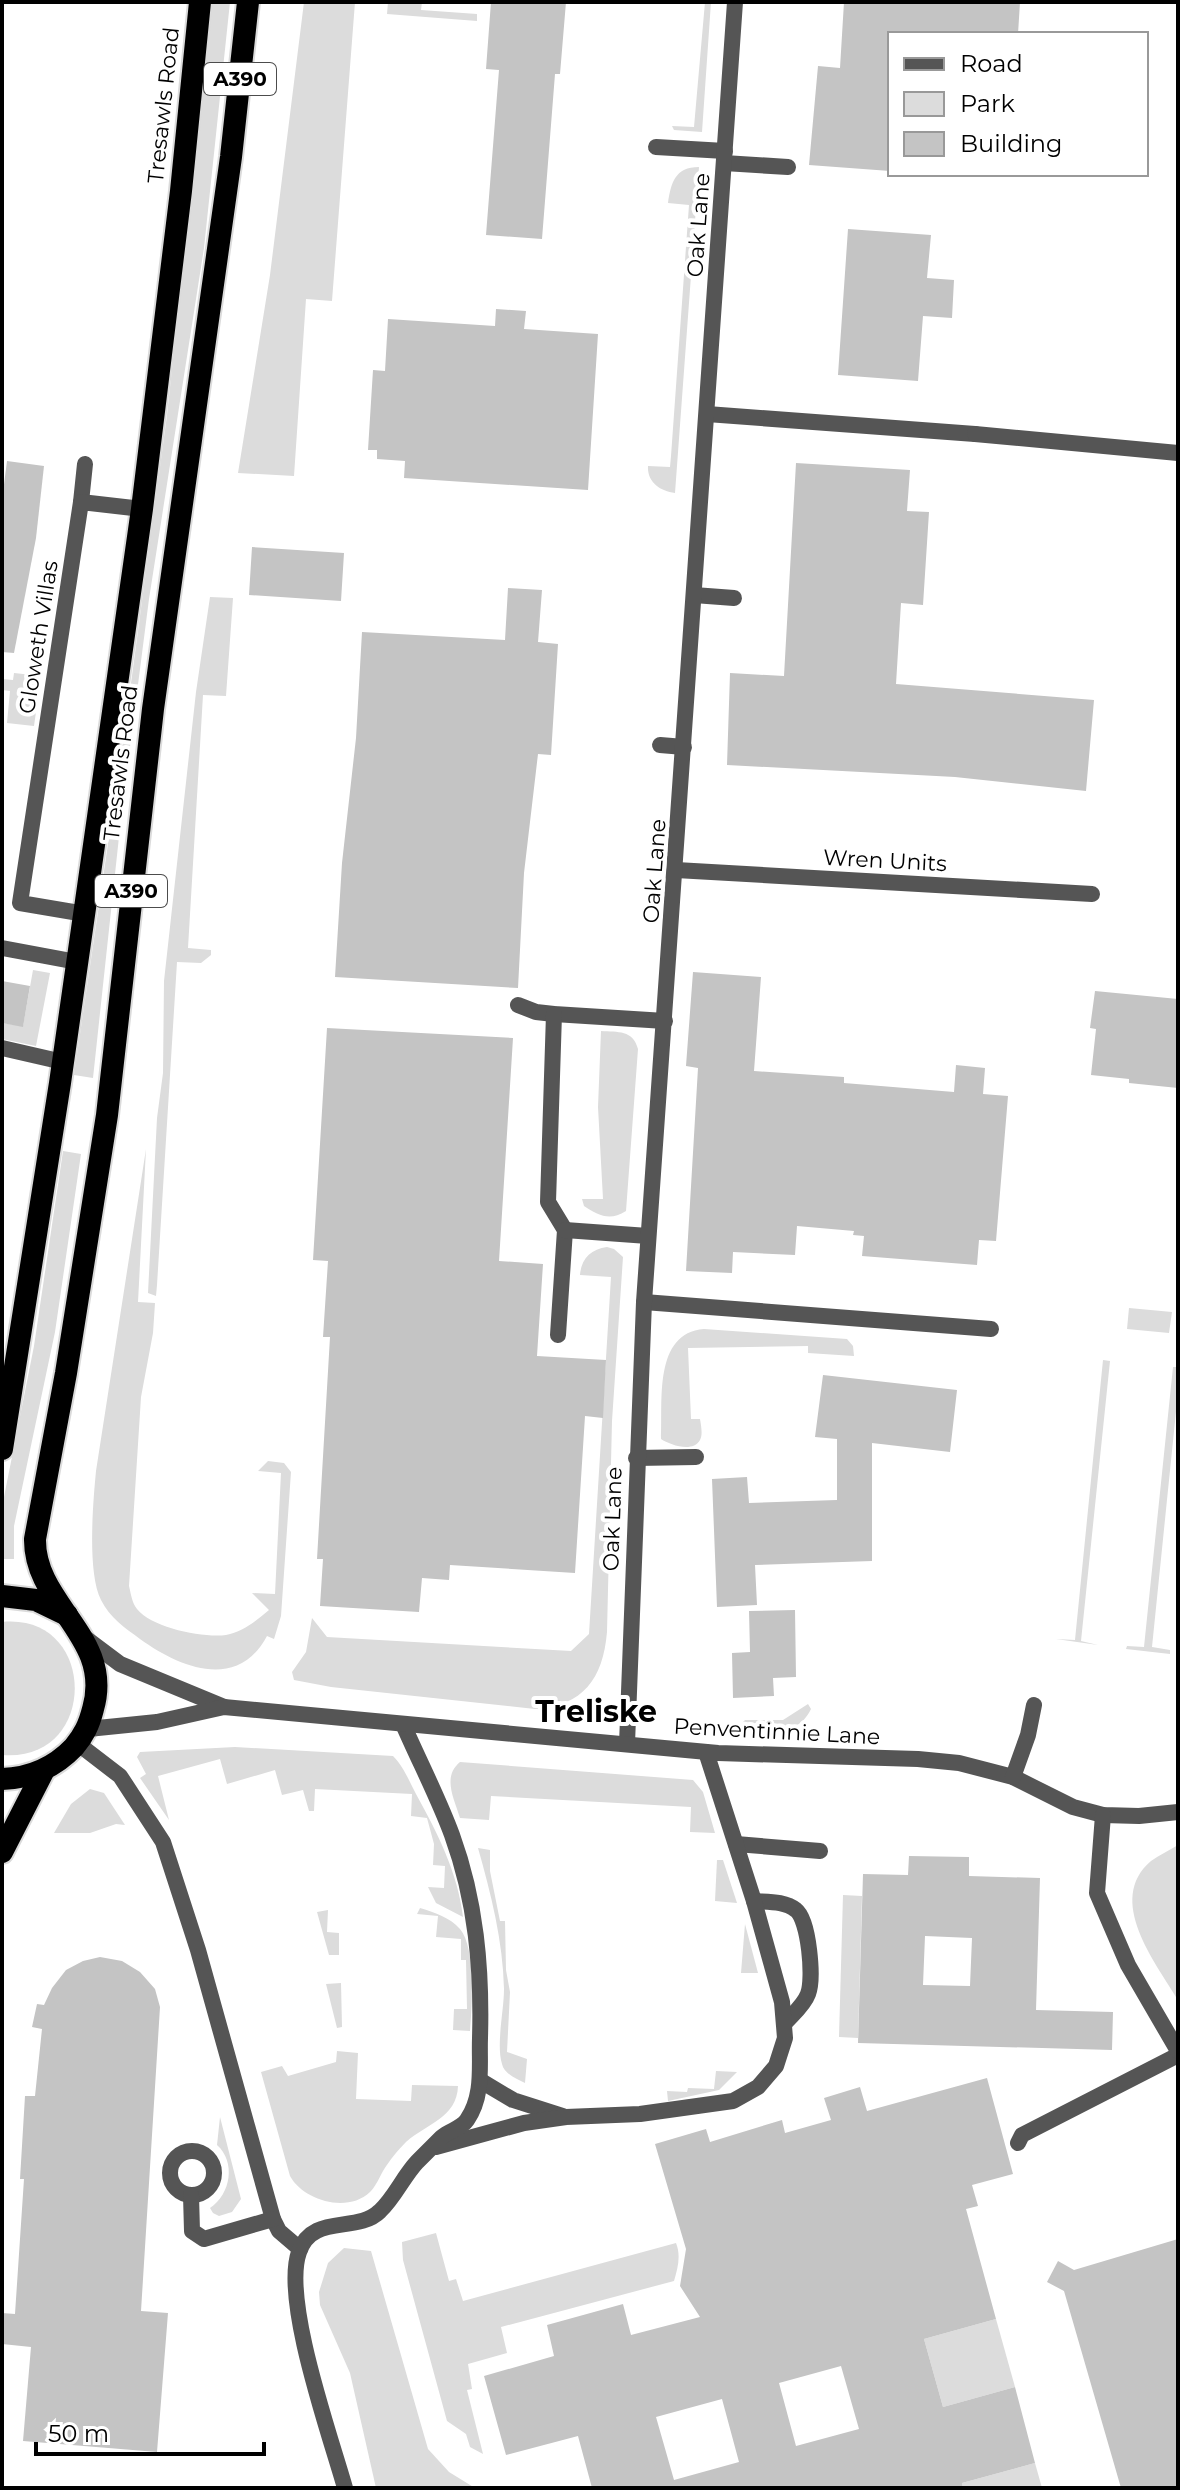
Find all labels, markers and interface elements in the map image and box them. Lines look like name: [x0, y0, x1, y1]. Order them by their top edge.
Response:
street label: Tresawls Road: [142, 26, 185, 185]
legend: [888, 32, 1148, 176]
text: Road: [960, 49, 1023, 78]
road number: A390: [204, 63, 276, 95]
text: Park: [960, 89, 1015, 118]
text: Building: [960, 129, 1063, 158]
street label: Oak Lane: [681, 172, 716, 278]
street label: Gloweth Villas: [13, 558, 64, 716]
street label: Tresawls Road: [98, 684, 143, 843]
street label: Oak Lane: [637, 818, 672, 924]
street label: Wren Units: [822, 844, 948, 877]
road number: A390: [95, 875, 167, 907]
street label: Oak Lane: [597, 1466, 628, 1572]
district label: Treliske: [535, 1693, 657, 1730]
street label: Penventinnie Lane: [673, 1713, 881, 1750]
scale bar: [36, 2406, 264, 2456]
text: 50 m: [48, 2419, 109, 2448]

